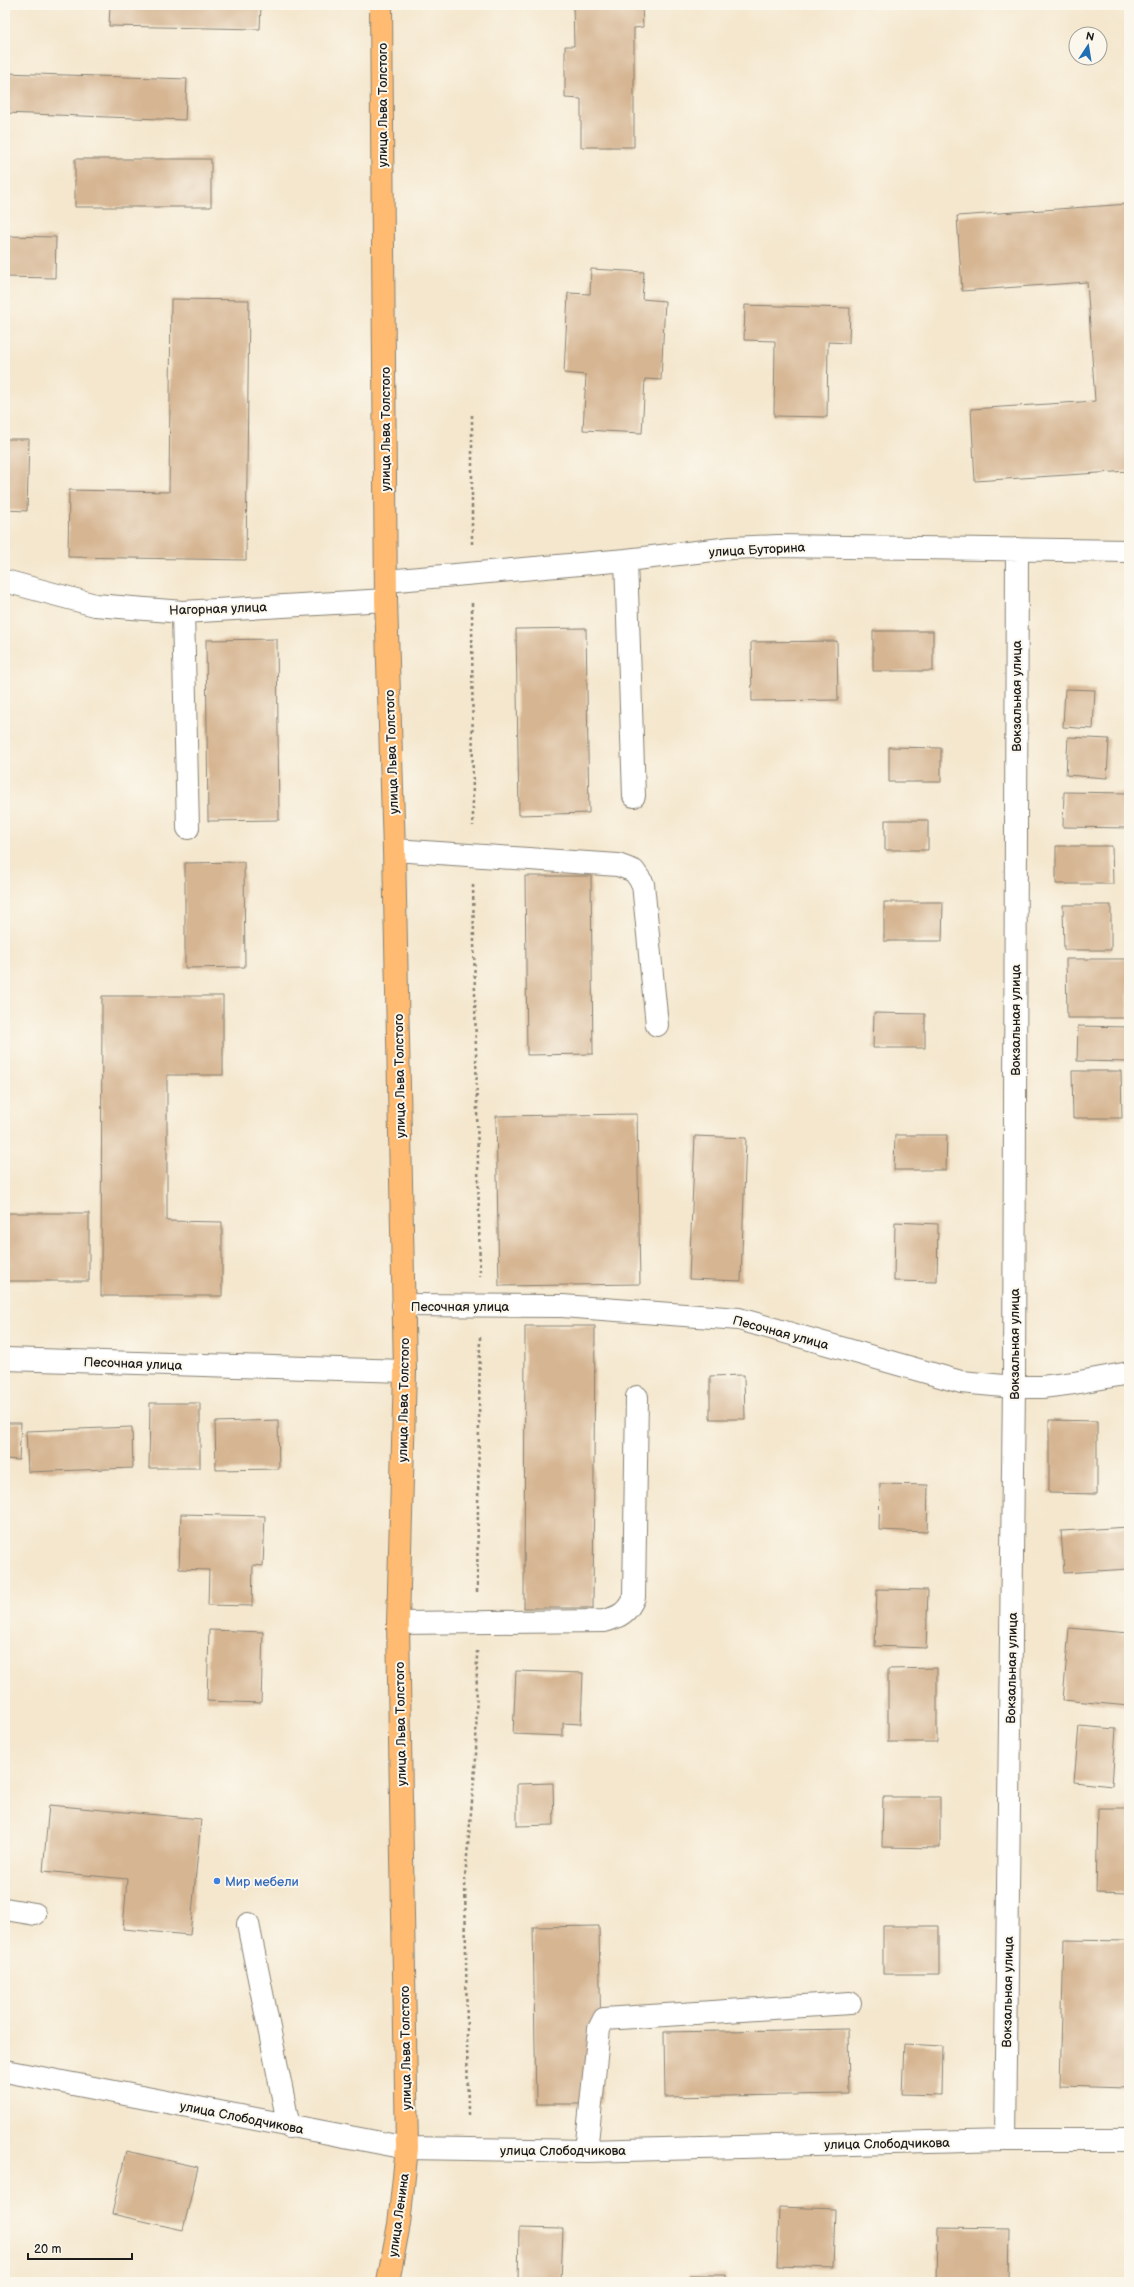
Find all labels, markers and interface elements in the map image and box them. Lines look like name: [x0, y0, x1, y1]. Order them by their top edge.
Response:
north arrow: [1068, 26, 1108, 66]
text: N: [1085, 29, 1095, 44]
street label: улица Льва Толстого: [375, 43, 391, 167]
street label: улица Льва Толстого: [378, 367, 394, 491]
street label: улица Буторина: [708, 539, 806, 561]
street label: Нагорная улица: [169, 599, 268, 619]
street label: Вокзальная улица: [1009, 640, 1025, 752]
street label: улица Льва Толстого: [382, 689, 402, 814]
street label: Вокзальная улица: [1008, 964, 1024, 1076]
street label: улица Льва Толстого: [391, 1014, 409, 1138]
street label: Вокзальная улица: [1007, 1288, 1023, 1400]
street label: Песочная улица: [411, 1299, 510, 1315]
street label: Песочная улица: [731, 1312, 831, 1354]
street label: улица Льва Толстого: [395, 1338, 413, 1462]
street label: Песочная улица: [83, 1354, 183, 1374]
street label: Вокзальная улица: [1003, 1612, 1021, 1724]
street label: улица Льва Толстого: [392, 1662, 410, 1786]
place label: Мир мебели: [225, 1874, 299, 1890]
marker: Мир мебели: [212, 1876, 222, 1886]
street label: Вокзальная улица: [999, 1936, 1017, 2048]
street label: улица Льва Толстого: [397, 1986, 415, 2110]
street label: улица Слободчикова: [179, 2098, 305, 2138]
street label: улица Слободчикова: [824, 2135, 950, 2153]
street label: улица Слободчикова: [500, 2143, 626, 2159]
street label: улица Ленина: [385, 2172, 413, 2258]
scale bar: [28, 2235, 132, 2261]
text: 20 m: [34, 2242, 61, 2257]

